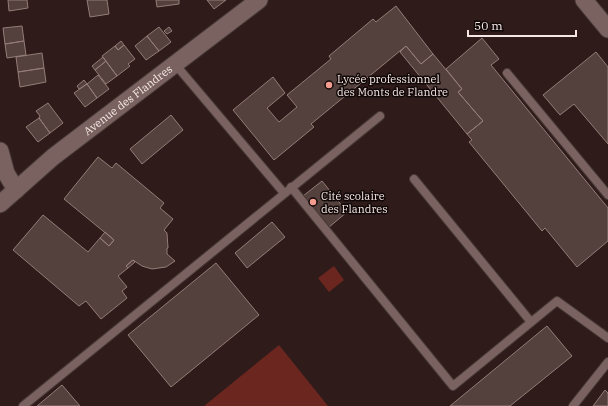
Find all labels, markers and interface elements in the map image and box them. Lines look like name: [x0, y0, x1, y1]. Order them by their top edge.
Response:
scale bar: [468, 12, 576, 38]
text: 50 m: [474, 18, 503, 33]
street label: Avenue des Flandres: [81, 62, 175, 138]
place label: Lycée professionnel des Monts de Flandre: [337, 72, 448, 99]
marker: Lycée professionnel des Monts de Flandre: [324, 80, 334, 90]
place label: Cité scolaire des Flandres: [321, 189, 388, 216]
marker: Cité scolaire des Flandres: [308, 197, 318, 207]

